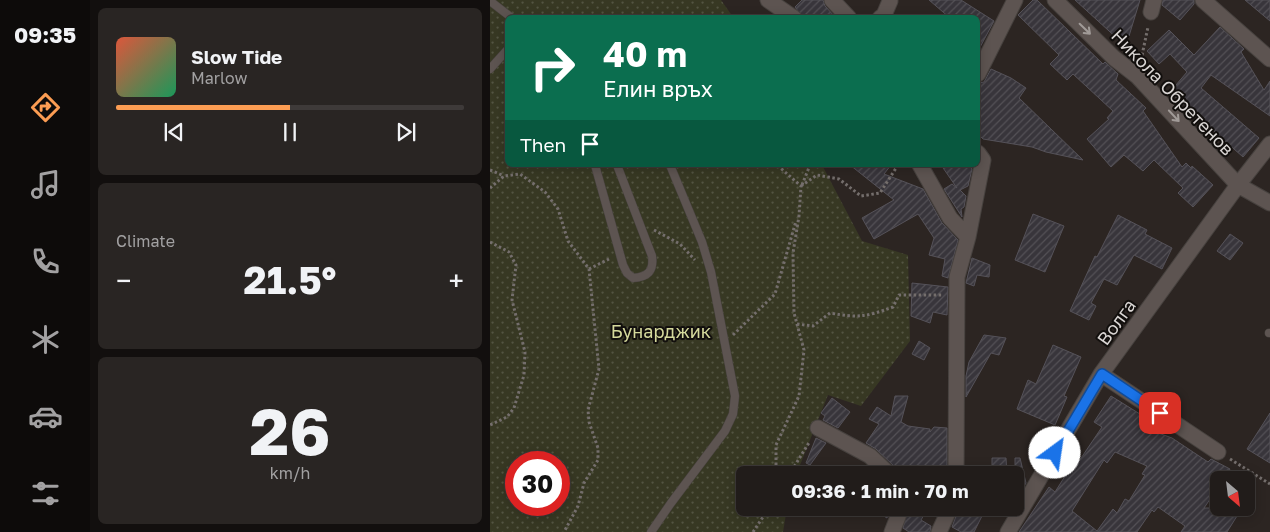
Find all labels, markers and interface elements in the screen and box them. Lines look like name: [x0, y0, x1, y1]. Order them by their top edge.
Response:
text: 09:35: [14, 21, 76, 48]
one-way arrow: [1078, 23, 1091, 35]
street label: Никола Обретенов: [1107, 24, 1239, 160]
text: 40 m: [603, 33, 687, 75]
icon: right: [520, 35, 585, 100]
text: Slow Tide: [191, 45, 282, 68]
text: Marlow: [191, 68, 247, 88]
text: Елин връх: [603, 75, 713, 102]
icon: directions: [28, 90, 63, 125]
one-way arrow: [1168, 109, 1180, 122]
icon: previous: [160, 118, 188, 146]
icon: pause: [276, 118, 304, 146]
icon: next: [392, 118, 420, 146]
icon: arrive: [576, 130, 604, 158]
text: Then: [520, 133, 566, 156]
icon: music: [28, 167, 63, 202]
text: Climate: [116, 231, 175, 251]
icon: phone: [28, 244, 63, 279]
text: 21.5°: [244, 257, 336, 302]
text: −: [116, 264, 131, 297]
text: +: [449, 264, 464, 297]
street label: Волга: [1092, 295, 1140, 349]
park label: Бунарджик: [611, 320, 711, 342]
icon: climate: [28, 322, 63, 357]
text: 26: [250, 391, 330, 469]
pin: [1139, 392, 1181, 434]
icon: car: [28, 399, 63, 434]
icon: arrive: [1146, 399, 1174, 427]
position arrow: [1028, 426, 1080, 478]
speed limit sign: 30: [505, 451, 570, 516]
text: km/h: [270, 463, 310, 483]
north arrow: [1210, 471, 1255, 516]
map controls: [1210, 471, 1255, 516]
icon: filters: [28, 476, 63, 511]
text: 09:36 · 1 min · 70 m: [791, 479, 969, 502]

